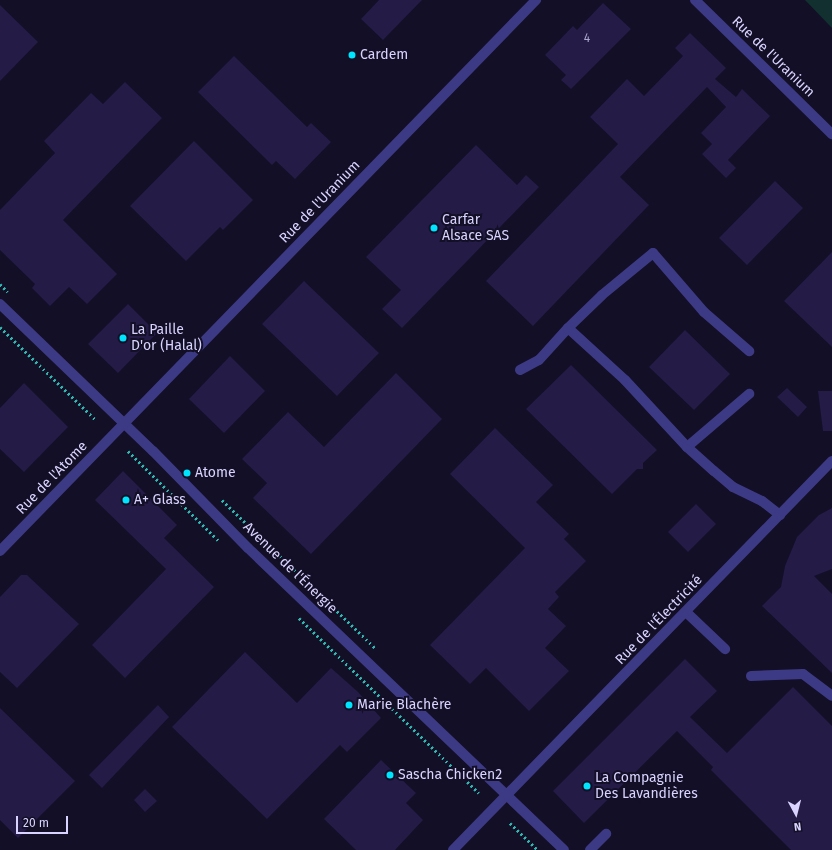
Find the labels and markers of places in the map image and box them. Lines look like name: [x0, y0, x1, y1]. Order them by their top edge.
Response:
place label: Cardem: [360, 47, 408, 63]
marker: Cardem: [347, 50, 357, 60]
place label: Carfar Alsace SAS: [442, 212, 509, 244]
marker: Carfar Alsace SAS: [429, 223, 439, 233]
place label: La Paille D'or (Halal): [131, 322, 202, 354]
marker: La Paille D'or (Halal): [118, 333, 128, 343]
place label: Atome: [195, 465, 236, 481]
marker: Atome: [182, 468, 192, 478]
place label: A+ Glass: [134, 492, 186, 508]
marker: A+ Glass: [121, 495, 131, 505]
place label: Marie Blachère: [357, 697, 451, 713]
marker: Marie Blachère: [344, 700, 354, 710]
place label: Sascha Chicken2: [398, 767, 502, 783]
marker: Sascha Chicken2: [385, 770, 395, 780]
place label: La Compagnie Des Lavandières: [595, 770, 698, 802]
marker: La Compagnie Des Lavandières: [582, 781, 592, 791]

